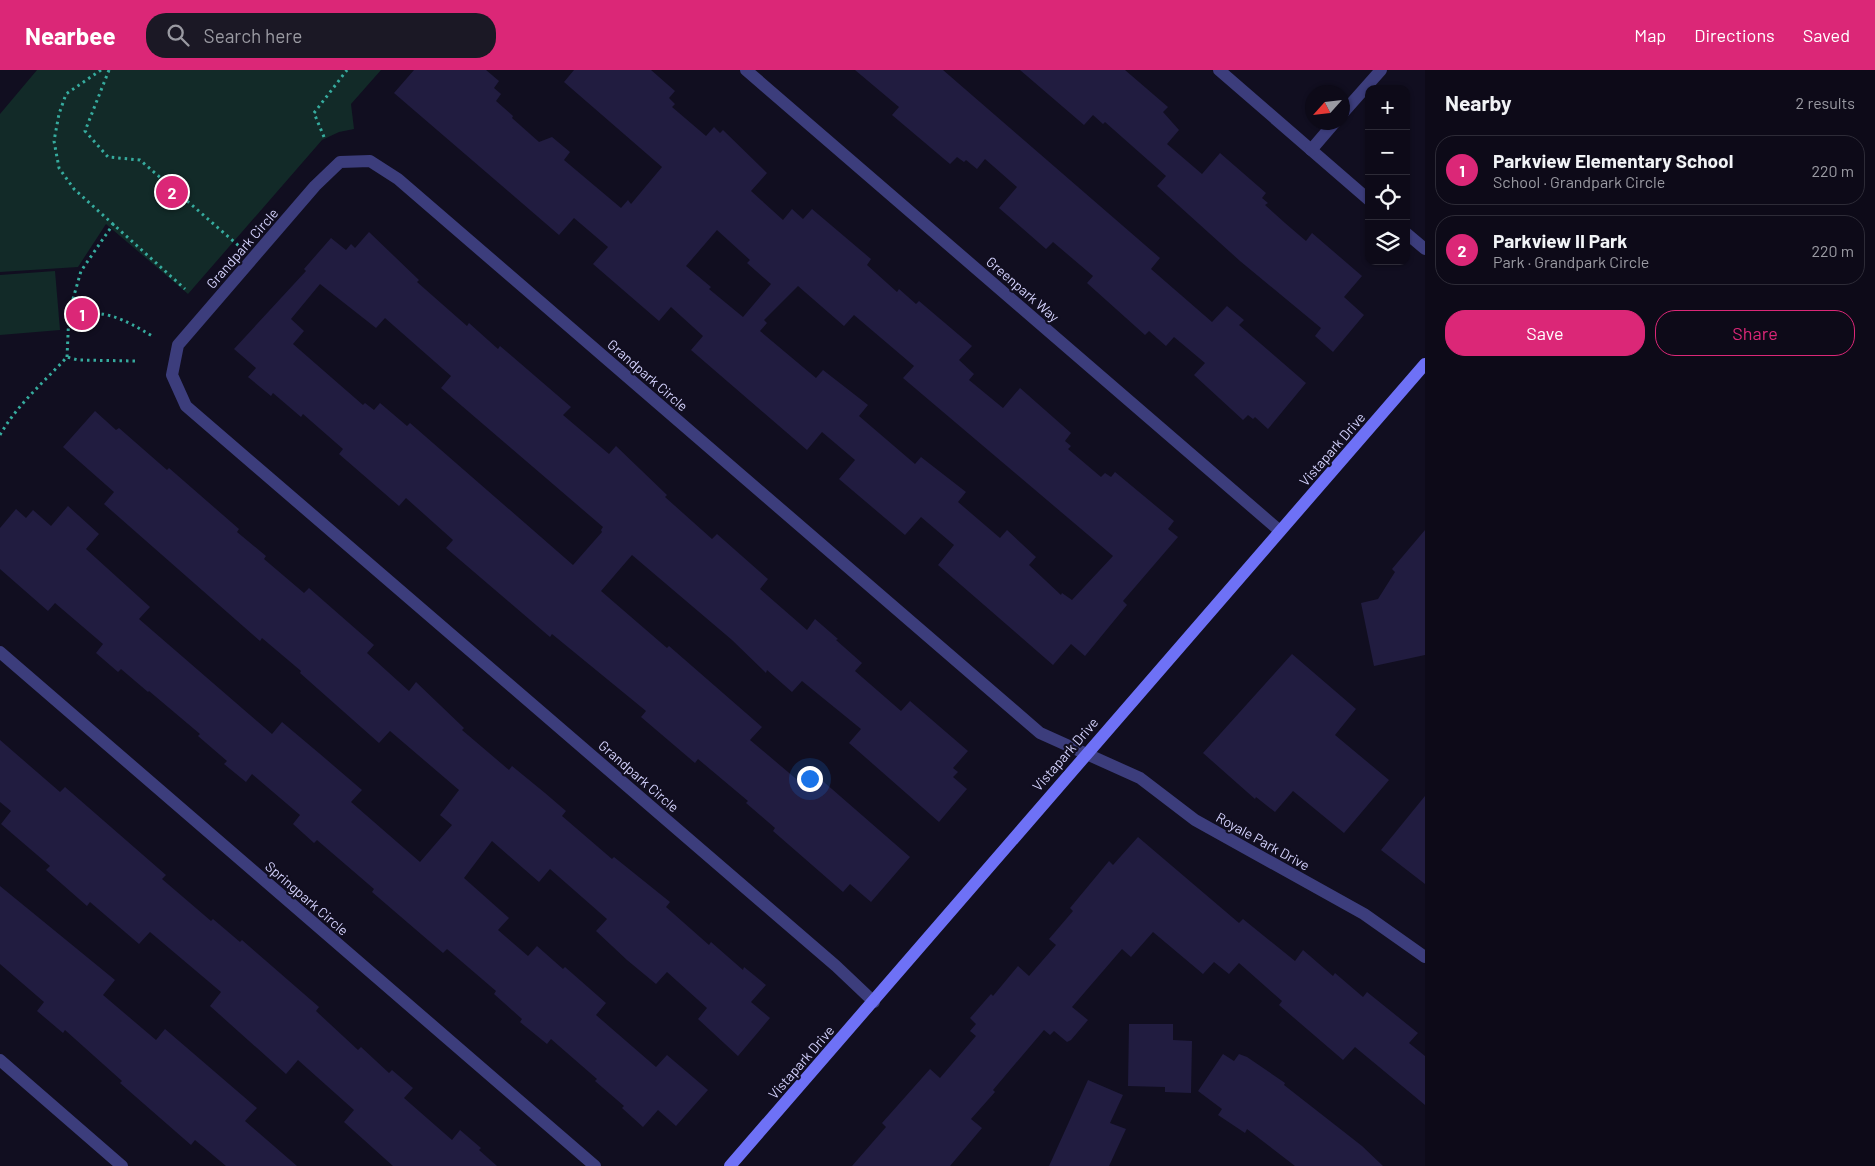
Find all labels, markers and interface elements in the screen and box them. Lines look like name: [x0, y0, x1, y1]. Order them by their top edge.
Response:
search box: [146, 13, 496, 58]
text: Nearbee: [25, 21, 116, 50]
icon: search: [164, 21, 192, 49]
text: Search here: [204, 24, 302, 47]
text: Map: [1634, 24, 1666, 46]
text: Directions: [1694, 24, 1775, 46]
text: Saved: [1803, 24, 1850, 46]
north arrow: [1305, 85, 1350, 130]
map controls: [1365, 85, 1410, 265]
button: +: [1365, 85, 1410, 130]
text: Nearby: [1445, 90, 1511, 115]
text: 2 results: [1796, 93, 1855, 112]
button: −: [1365, 130, 1410, 175]
text: Parkview Elementary School: [1493, 149, 1733, 172]
text: 1: [1459, 161, 1465, 180]
text: 220 m: [1811, 161, 1854, 180]
text: School · Grandpark Circle: [1493, 172, 1665, 191]
pin: 2: [156, 173, 188, 211]
button: locate: [1365, 175, 1410, 220]
street label: Grandpark Circle: [203, 204, 281, 292]
button: layers: [1365, 220, 1410, 265]
text: Parkview II Park: [1493, 229, 1627, 252]
text: 2: [1458, 241, 1466, 260]
text: 220 m: [1811, 241, 1854, 260]
text: Park · Grandpark Circle: [1493, 252, 1649, 271]
street label: Greenpark Way: [983, 253, 1063, 326]
pin: 1: [66, 295, 98, 333]
button: Save: [1445, 310, 1645, 356]
button: Share: [1655, 310, 1855, 356]
street label: Grandpark Circle: [604, 336, 692, 414]
street label: Vistapark Drive: [1295, 409, 1369, 489]
street label: Vistapark Drive: [1028, 714, 1102, 794]
street label: Grandpark Circle: [595, 737, 683, 815]
your location: [797, 766, 823, 792]
street label: Royale Park Drive: [1213, 808, 1313, 874]
street label: Springpark Circle: [262, 857, 352, 939]
street label: Vistapark Drive: [764, 1022, 838, 1102]

